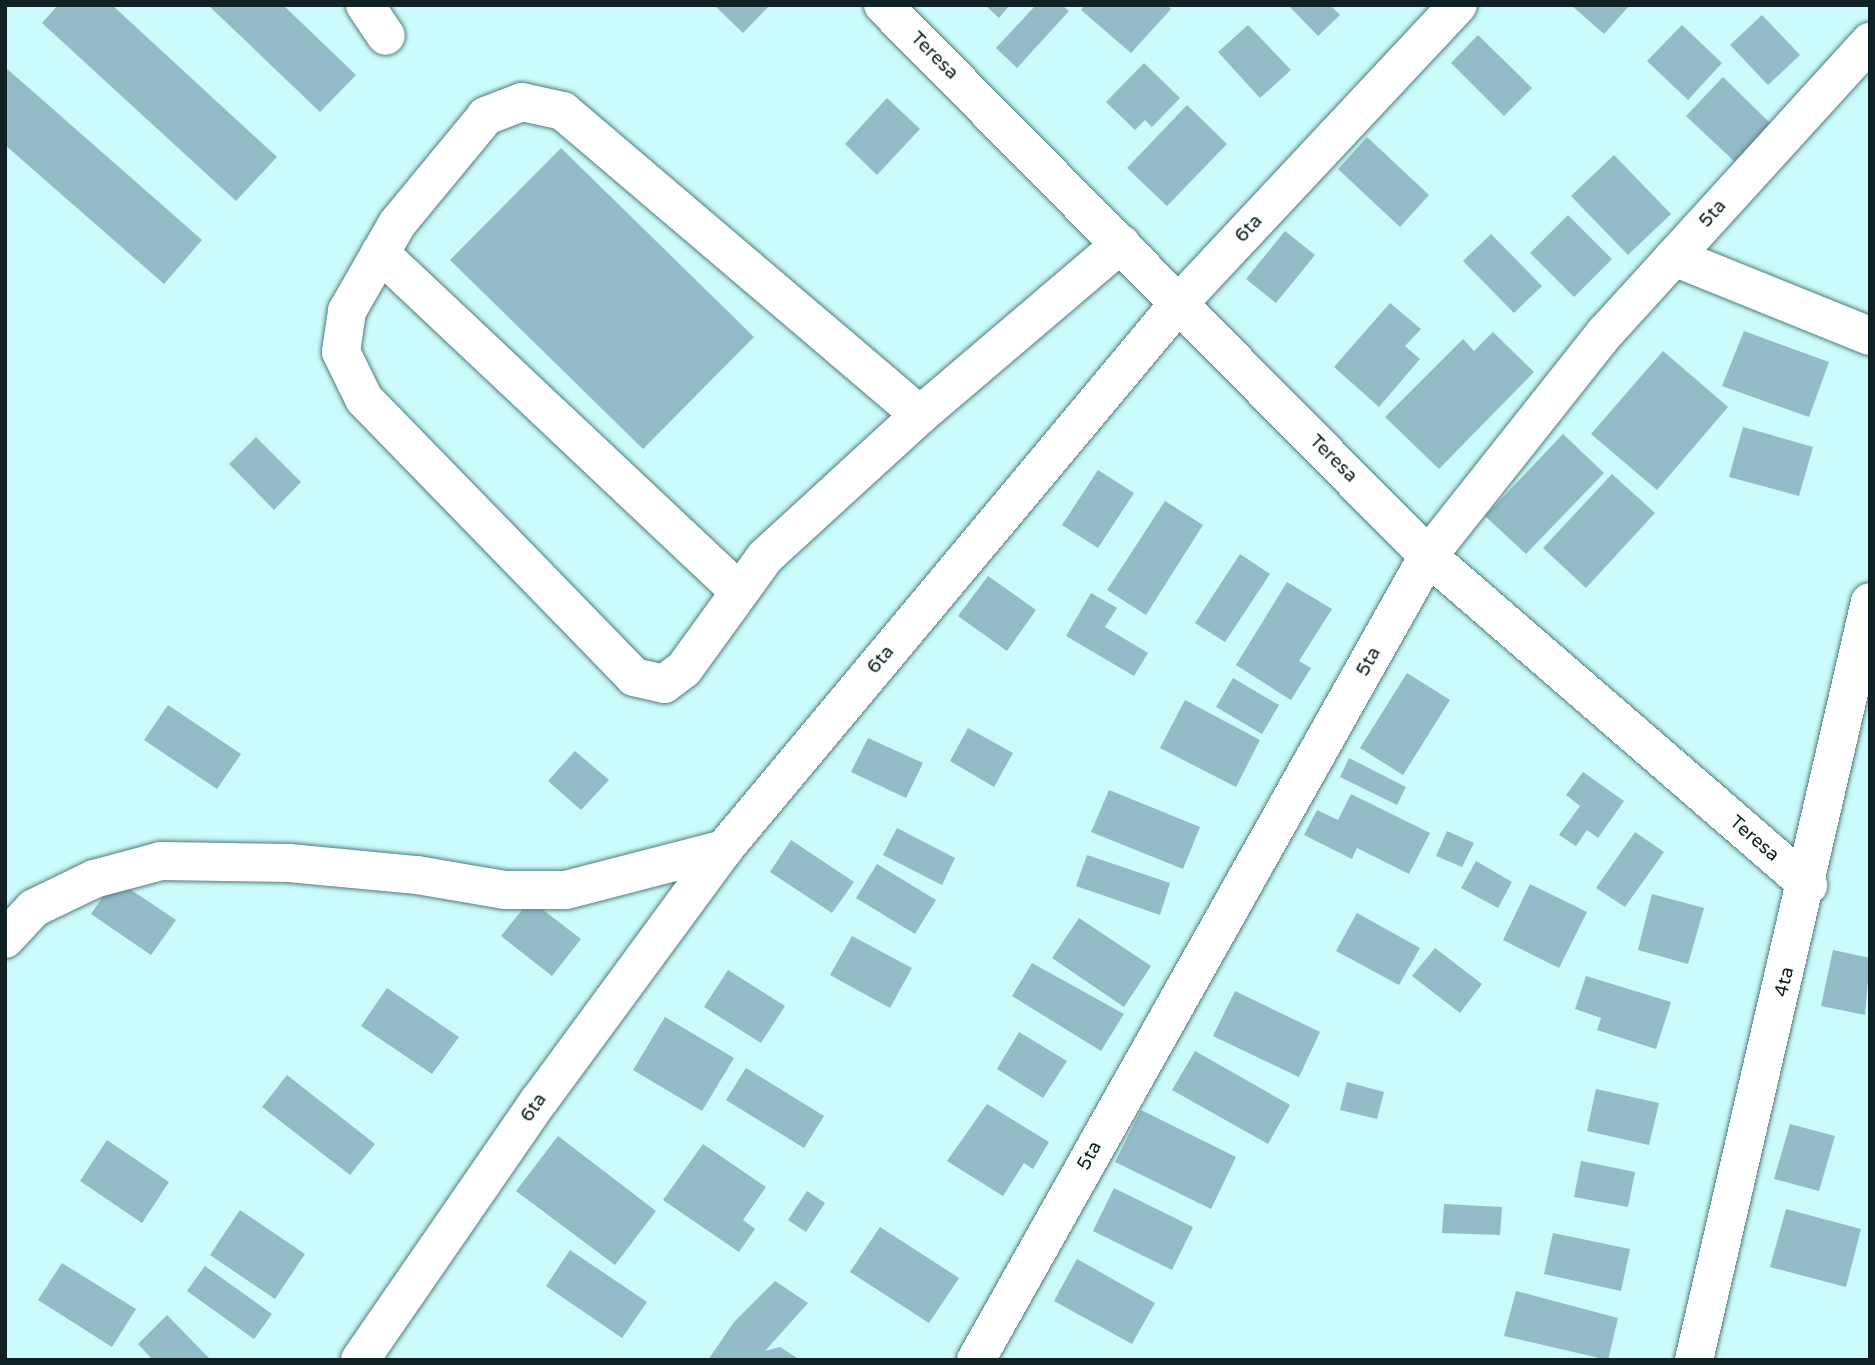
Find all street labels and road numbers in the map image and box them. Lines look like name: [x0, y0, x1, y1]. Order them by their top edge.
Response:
street label: Teresa: [905, 27, 963, 85]
street label: 5ta: [1695, 195, 1731, 233]
street label: 6ta: [1230, 210, 1268, 248]
street label: Teresa: [1304, 430, 1362, 488]
street label: 6ta: [863, 641, 899, 679]
street label: 5ta: [1352, 643, 1386, 681]
street label: Teresa: [1724, 811, 1784, 867]
street label: 4ta: [1771, 965, 1799, 999]
street label: 6ta: [516, 1089, 552, 1127]
street label: 5ta: [1073, 1137, 1107, 1175]

